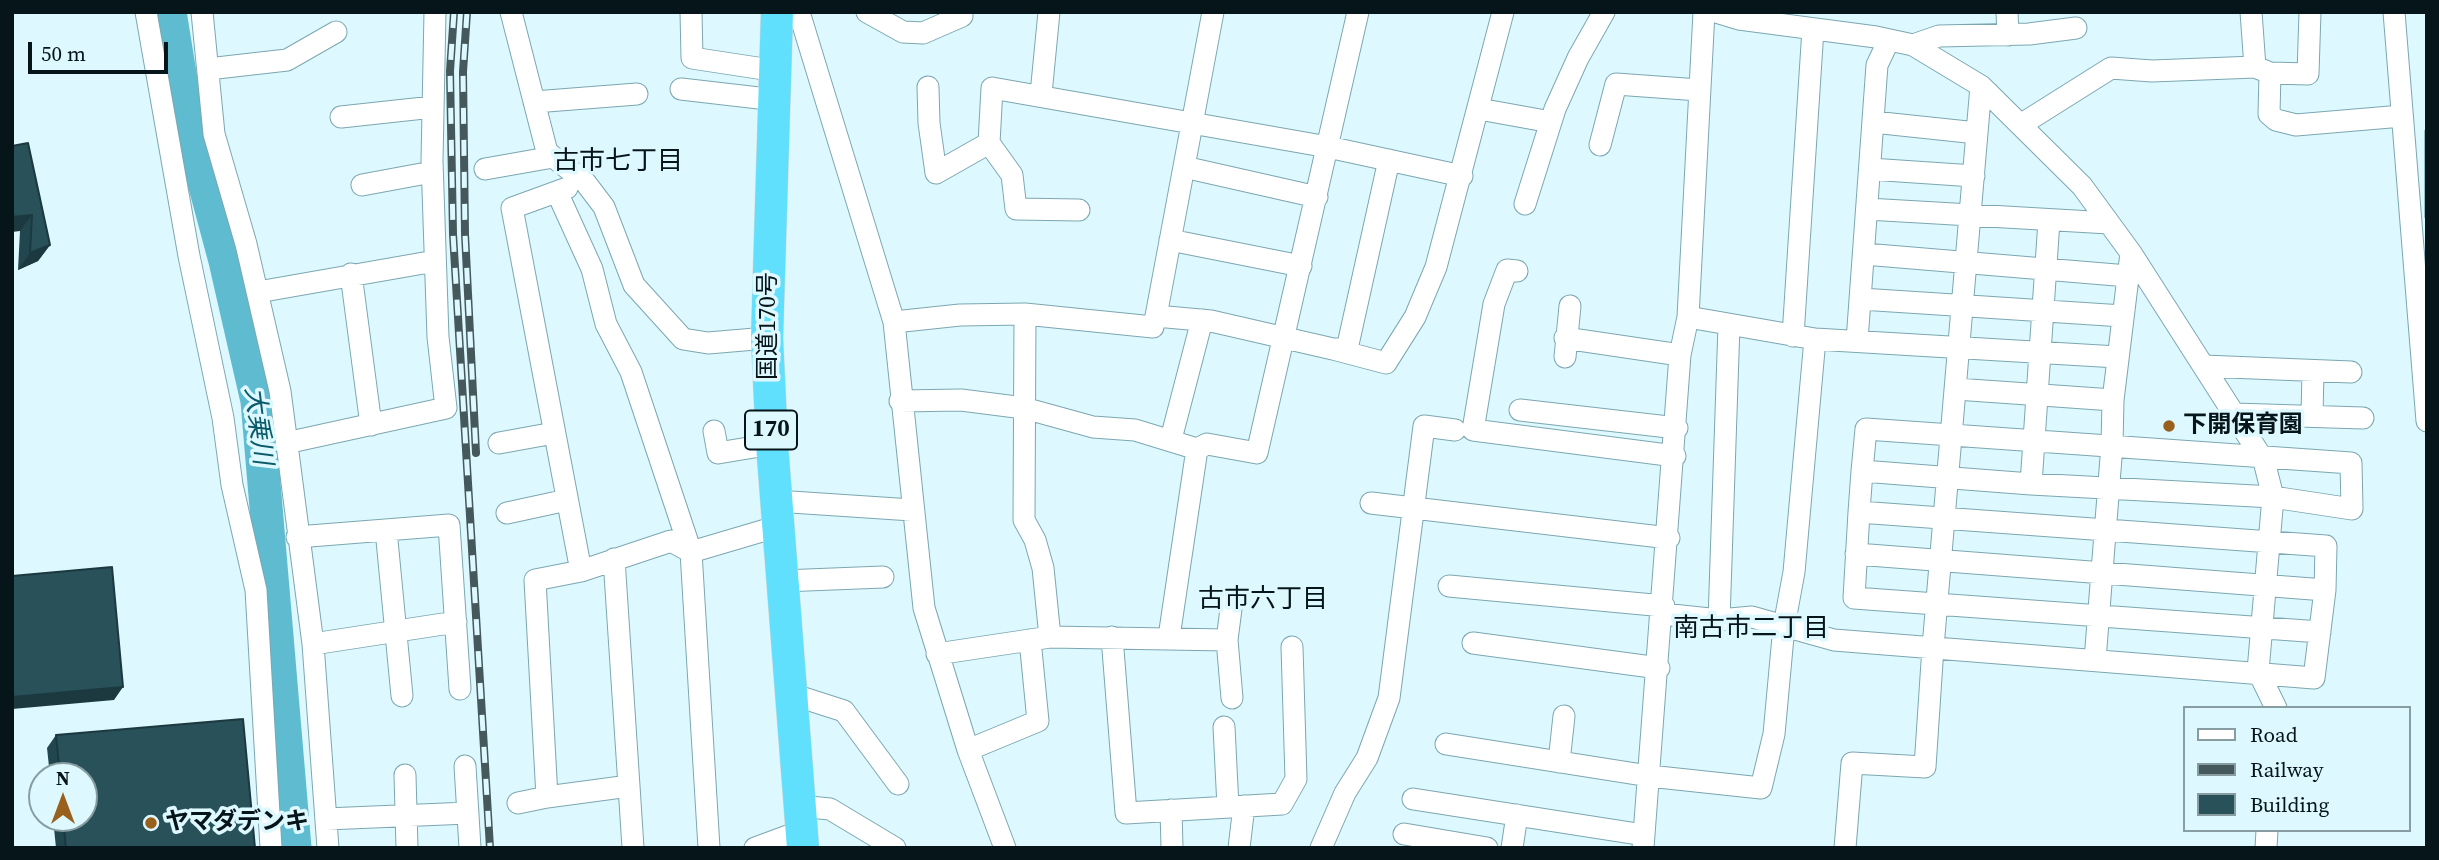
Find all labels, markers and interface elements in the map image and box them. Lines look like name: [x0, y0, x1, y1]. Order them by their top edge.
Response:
scale bar: [32, 28, 172, 72]
text: 50 m: [41, 39, 86, 68]
district label: 古市七丁目: [553, 146, 683, 178]
street label: 国道170号: [755, 272, 783, 380]
water label: 大乗川: [237, 385, 277, 467]
road number: 170: [745, 410, 797, 450]
place label: 下開保育園: [2183, 412, 2303, 440]
marker: 下開保育園: [2161, 418, 2177, 434]
district label: 古市六丁目: [1198, 584, 1328, 616]
district label: 南古市二丁目: [1673, 613, 1829, 645]
legend: [2184, 706, 2411, 832]
text: Road: [2250, 720, 2298, 749]
text: Railway: [2250, 755, 2324, 784]
north arrow: [28, 762, 98, 832]
text: N: [56, 765, 70, 791]
text: Building: [2250, 790, 2329, 819]
place label: ヤマダデンキ: [165, 809, 309, 837]
marker: ヤマダデンキ: [143, 815, 159, 831]

